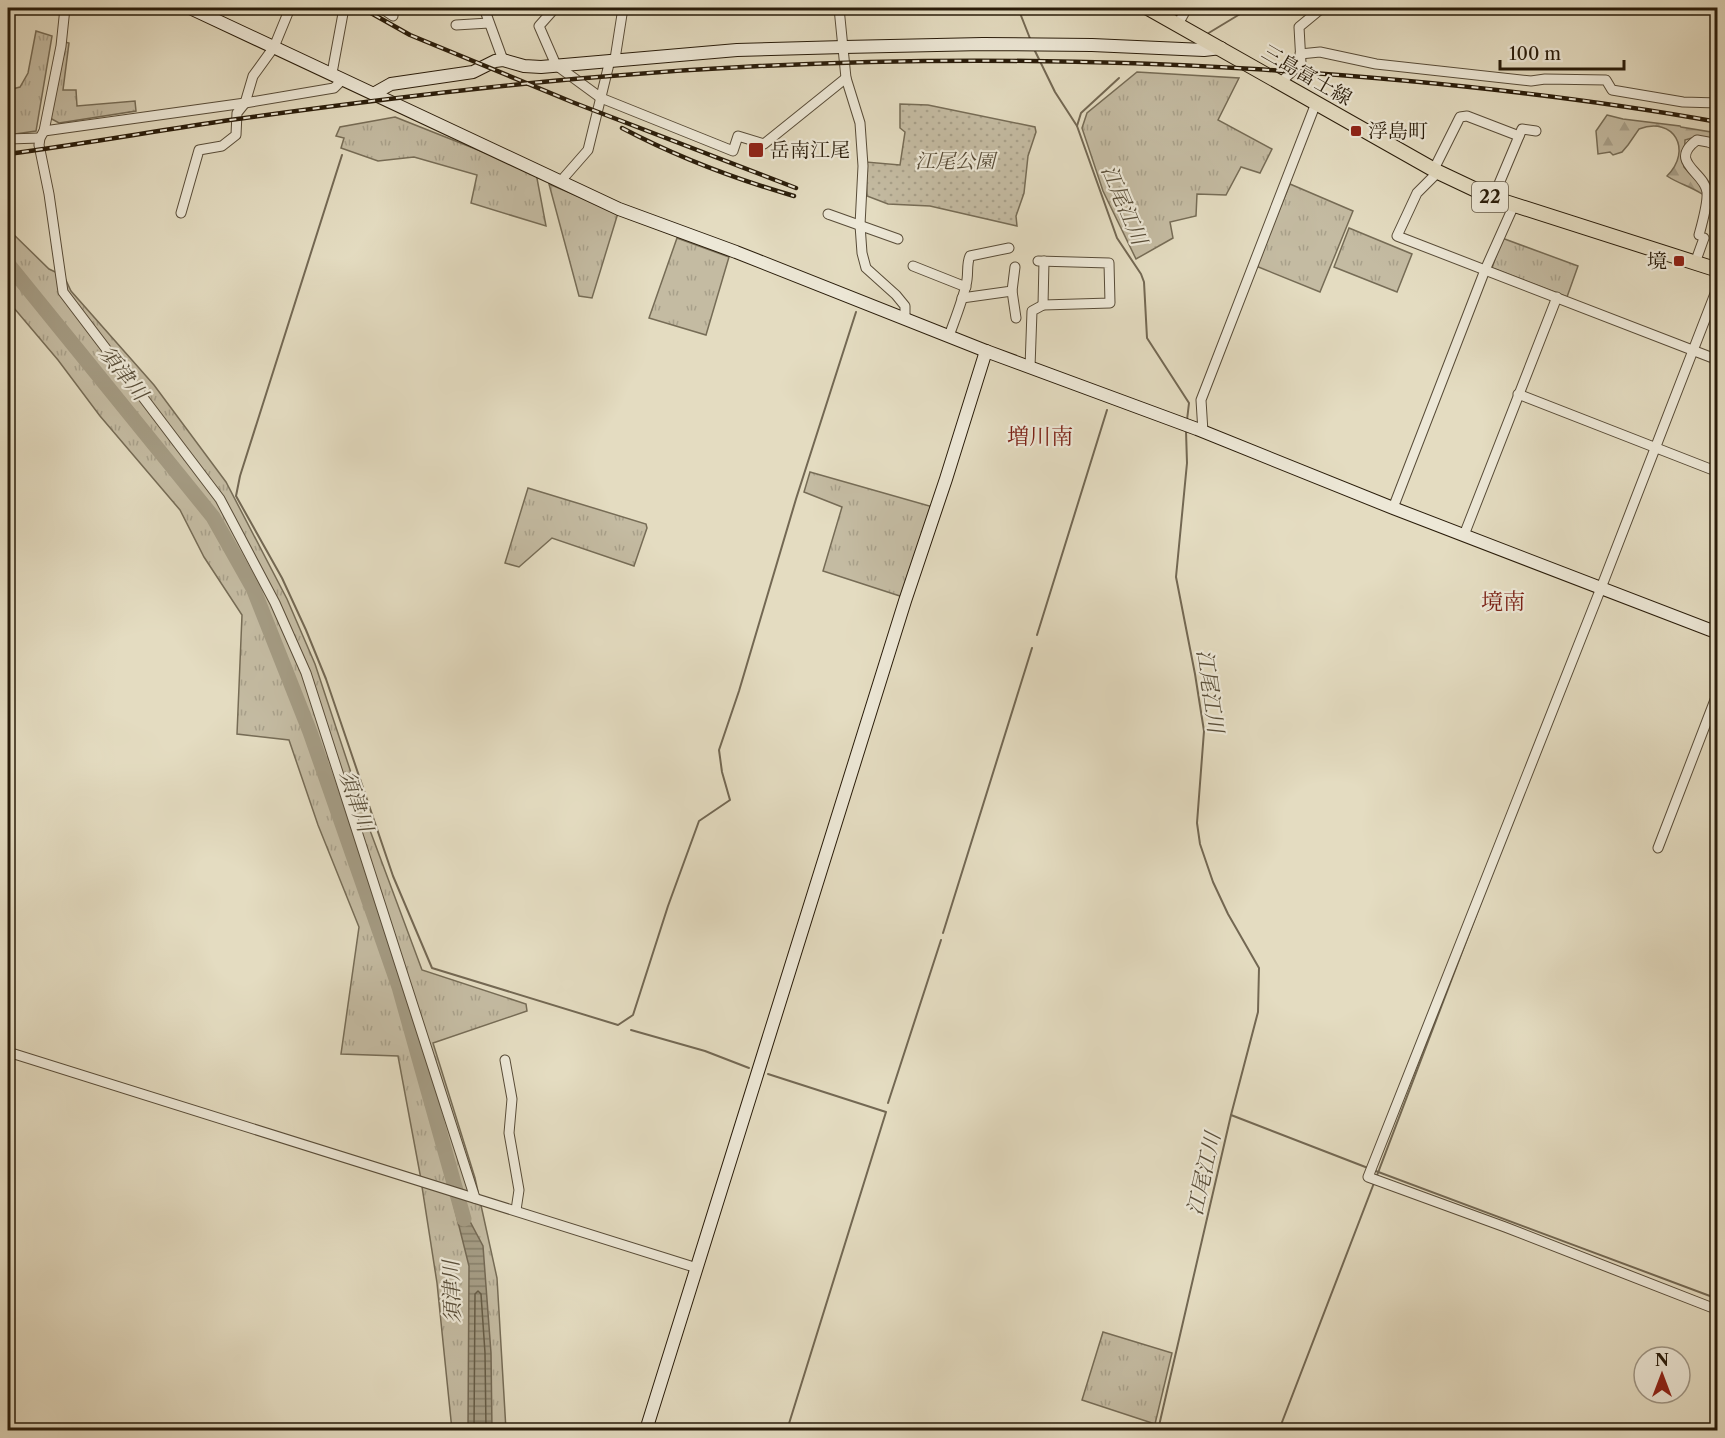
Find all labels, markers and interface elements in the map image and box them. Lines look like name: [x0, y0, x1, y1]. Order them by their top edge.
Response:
scale bar: [1500, 33, 1624, 71]
street label: 三島富士線: [1258, 40, 1356, 110]
text: 100 m: [1509, 43, 1561, 65]
place label: 浮島町: [1368, 119, 1428, 143]
marker: 浮島町: [1349, 124, 1363, 138]
place label: 岳南江尾: [770, 138, 850, 162]
marker: 岳南江尾: [747, 141, 765, 159]
park label: 江尾公園: [915, 149, 998, 173]
water label: 江尾江川: [1097, 161, 1153, 250]
road number: 22: [1472, 182, 1508, 212]
place label: 境: [1647, 249, 1667, 273]
marker: 境: [1672, 254, 1686, 268]
water label: 須津川: [94, 340, 154, 407]
district label: 増川南: [1007, 423, 1073, 450]
district label: 境南: [1481, 588, 1525, 615]
water label: 江尾江川: [1192, 648, 1229, 736]
water label: 須津川: [334, 767, 379, 837]
water label: 江尾江川: [1182, 1128, 1226, 1218]
water label: 須津川: [438, 1258, 465, 1324]
north arrow: [1632, 1345, 1692, 1405]
text: N: [1655, 1350, 1669, 1370]

